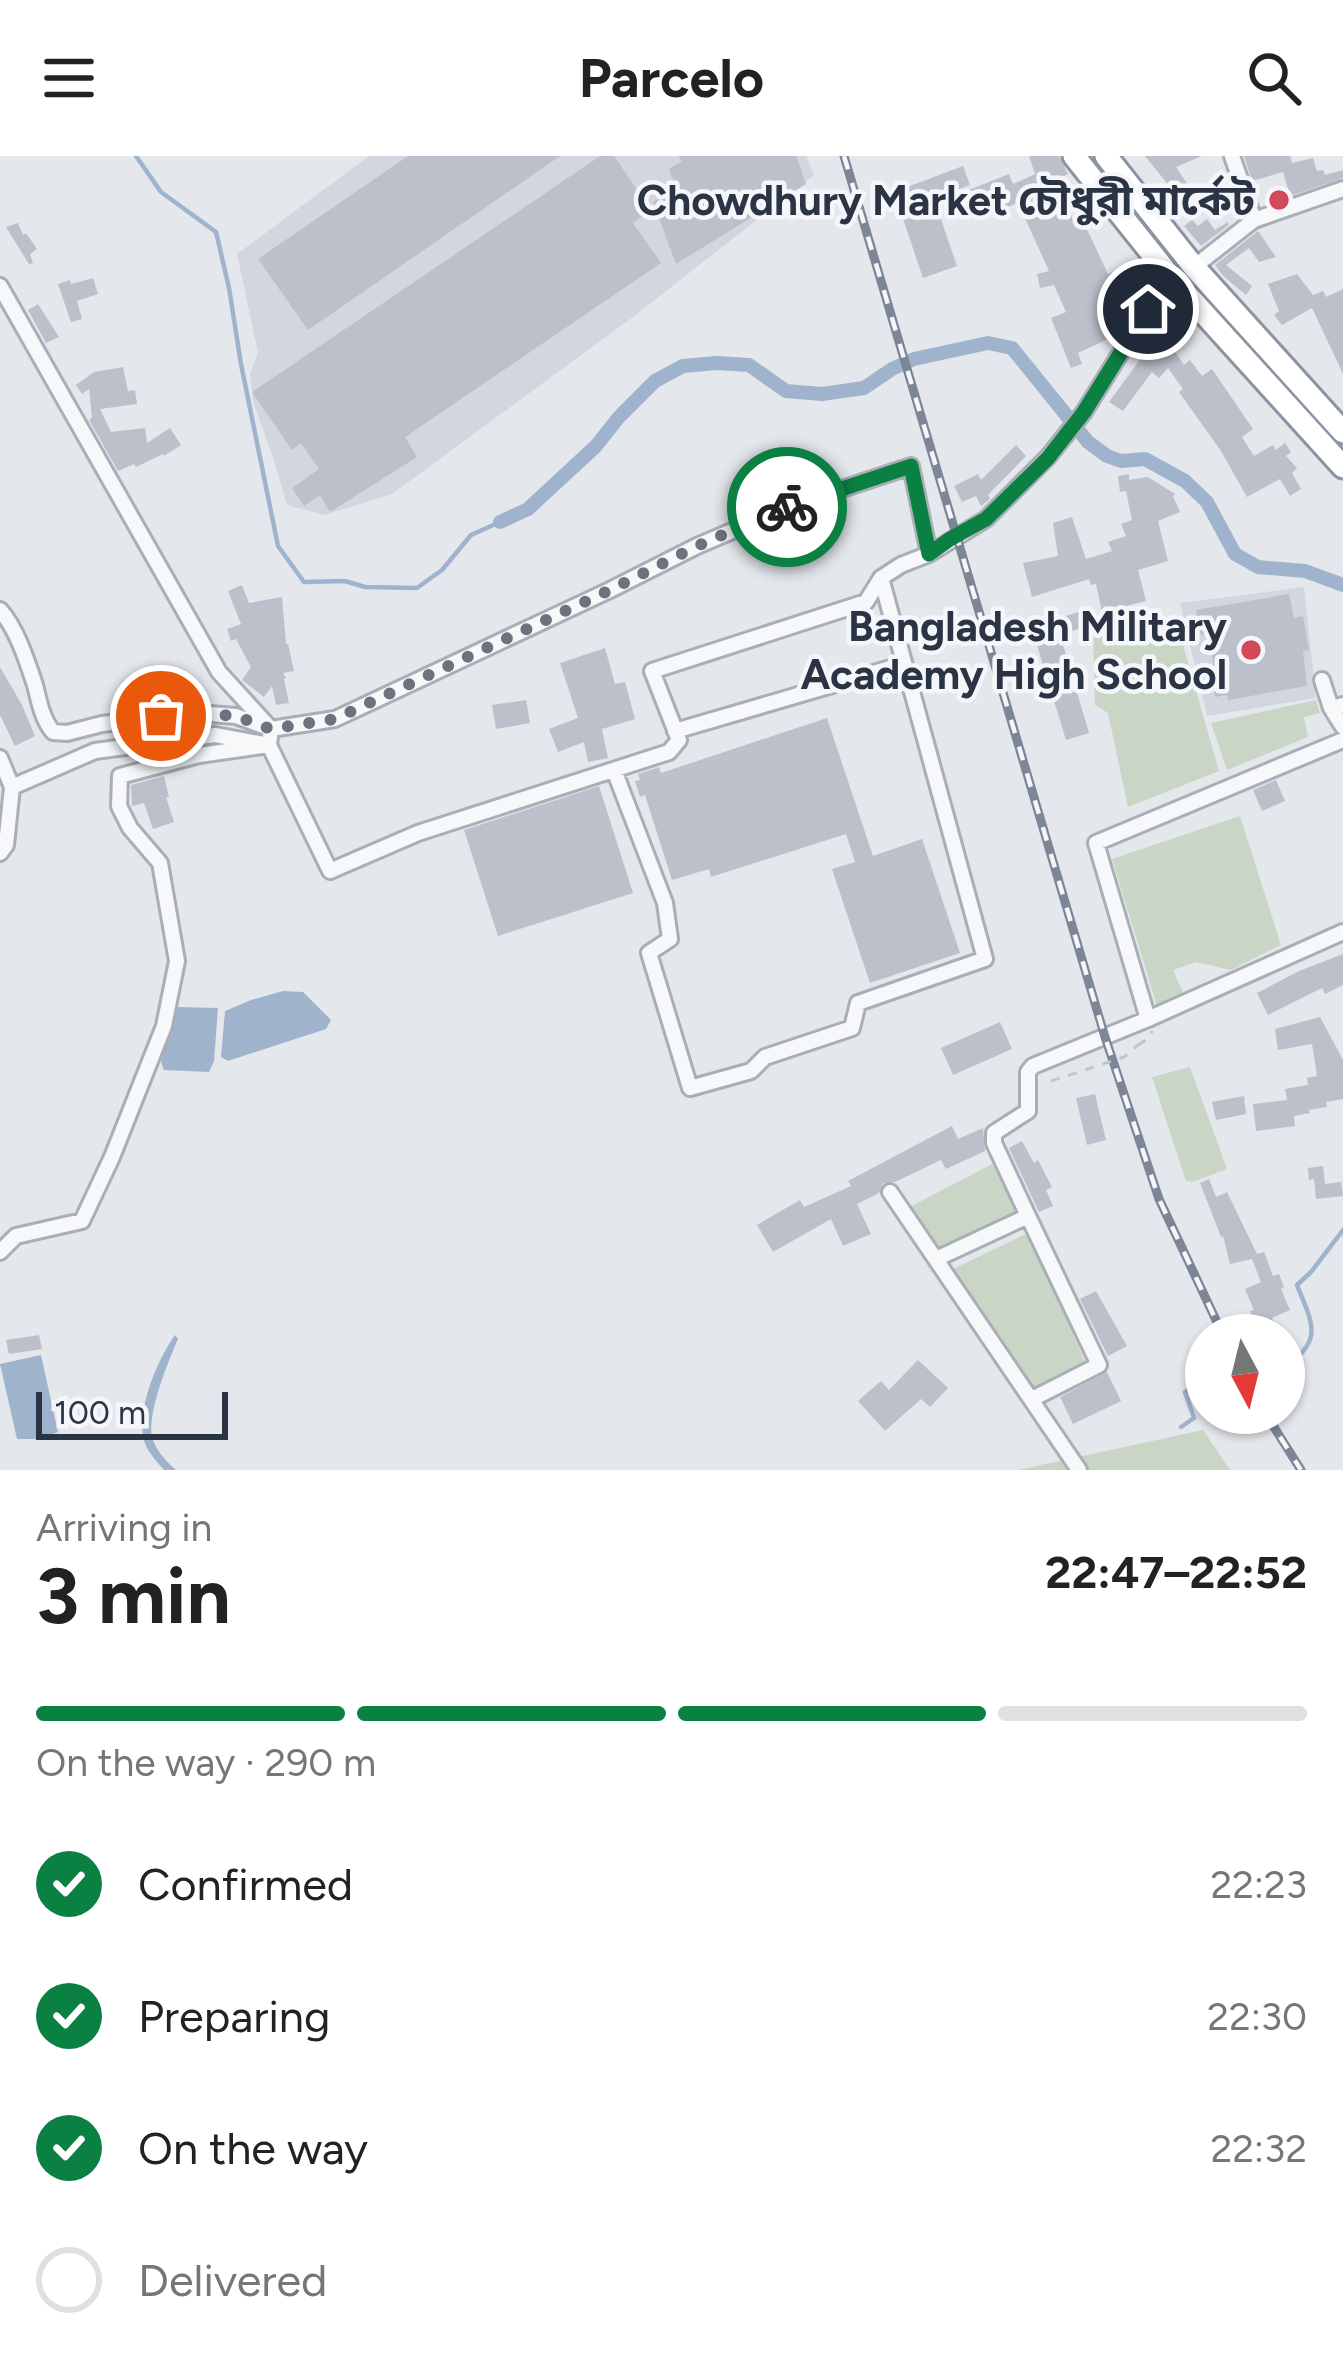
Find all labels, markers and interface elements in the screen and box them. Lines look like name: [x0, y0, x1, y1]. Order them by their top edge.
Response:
icon: menu: [36, 45, 102, 111]
icon: search: [1241, 45, 1307, 111]
text: Parcelo: [579, 46, 764, 111]
place label: Chowdhury Market চৌধুরী মার্কেট: [637, 174, 1256, 226]
marker: Chowdhury Market চৌধুরী মার্কেট: [1266, 187, 1292, 213]
pin: [1097, 258, 1199, 360]
icon: home: [1115, 276, 1181, 342]
courier: [727, 447, 847, 567]
icon: bike: [754, 474, 820, 540]
place label: Bangladesh Military Academy High School: [800, 601, 1228, 700]
marker: Bangladesh Military Academy High School: [1238, 637, 1264, 663]
pin: [110, 665, 212, 767]
icon: bag: [128, 683, 194, 749]
north arrow: [1185, 1314, 1305, 1434]
map controls: [1185, 1314, 1305, 1434]
scale bar: [36, 1386, 228, 1439]
text: 100 m: [54, 1393, 146, 1432]
text: Arriving in: [36, 1504, 212, 1551]
text: 22:47–22:52: [1045, 1545, 1307, 1599]
text: 3 min: [36, 1549, 231, 1643]
text: On the way · 290 m: [36, 1739, 376, 1786]
icon: check: [36, 1851, 102, 1917]
text: Confirmed: [138, 1857, 353, 1911]
text: 22:23: [1211, 1861, 1307, 1908]
icon: check: [36, 1983, 102, 2049]
text: Preparing: [138, 1989, 330, 2043]
text: 22:30: [1207, 1993, 1307, 2040]
icon: check: [36, 2115, 102, 2181]
text: On the way: [138, 2121, 368, 2175]
text: 22:32: [1211, 2125, 1307, 2172]
text: Delivered: [138, 2253, 327, 2307]

